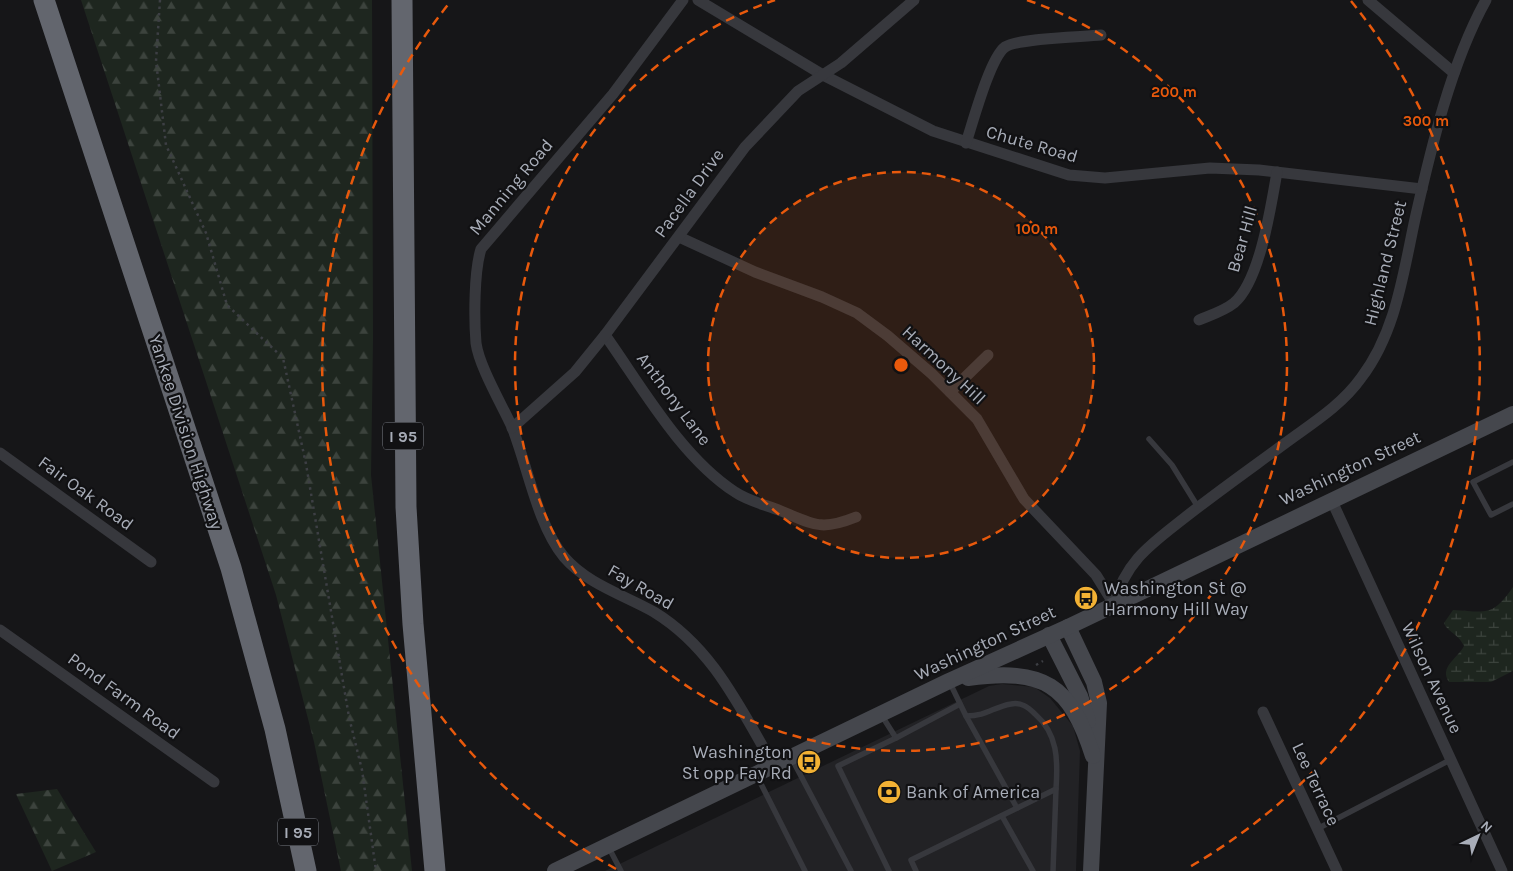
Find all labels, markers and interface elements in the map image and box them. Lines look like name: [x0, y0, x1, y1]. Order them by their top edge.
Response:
text: 200 m: [1151, 83, 1197, 101]
text: 300 m: [1403, 112, 1449, 130]
street label: Chute Road: [984, 120, 1080, 168]
street label: Manning Road: [464, 134, 558, 240]
street label: Pacella Drive: [649, 144, 729, 242]
street label: Highland Street: [1359, 198, 1411, 328]
street label: Bear Hill: [1222, 203, 1262, 275]
text: 100 m: [1016, 220, 1058, 238]
street label: Harmony Hill: [898, 321, 990, 409]
street label: Yankee Division Highway: [144, 332, 228, 533]
street label: Anthony Lane: [632, 348, 716, 450]
centre of rings: [892, 356, 910, 374]
road number: I 95: [383, 422, 423, 450]
street label: Washington Street: [1276, 426, 1424, 510]
street label: Fair Oak Road: [34, 451, 138, 535]
street label: Fay Road: [604, 559, 678, 615]
place label: Washington St @ Harmony Hill Way: [1104, 577, 1249, 620]
bus stop icon: Washington St @ Harmony Hill Way: [1073, 585, 1099, 611]
street label: Washington Street: [911, 601, 1059, 685]
street label: Wilson Avenue: [1397, 619, 1467, 737]
street label: Pond Farm Road: [64, 648, 184, 744]
street label: Lee Terrace: [1287, 739, 1345, 829]
place label: Washington St opp Fay Rd: [682, 741, 792, 784]
bus stop icon: Washington St opp Fay Rd: [796, 749, 822, 775]
bank icon: Bank of America: [876, 779, 902, 805]
place label: Bank of America: [906, 781, 1040, 803]
north arrow: [1453, 811, 1503, 861]
text: N: [1477, 817, 1496, 837]
road number: I 95: [278, 819, 318, 846]

